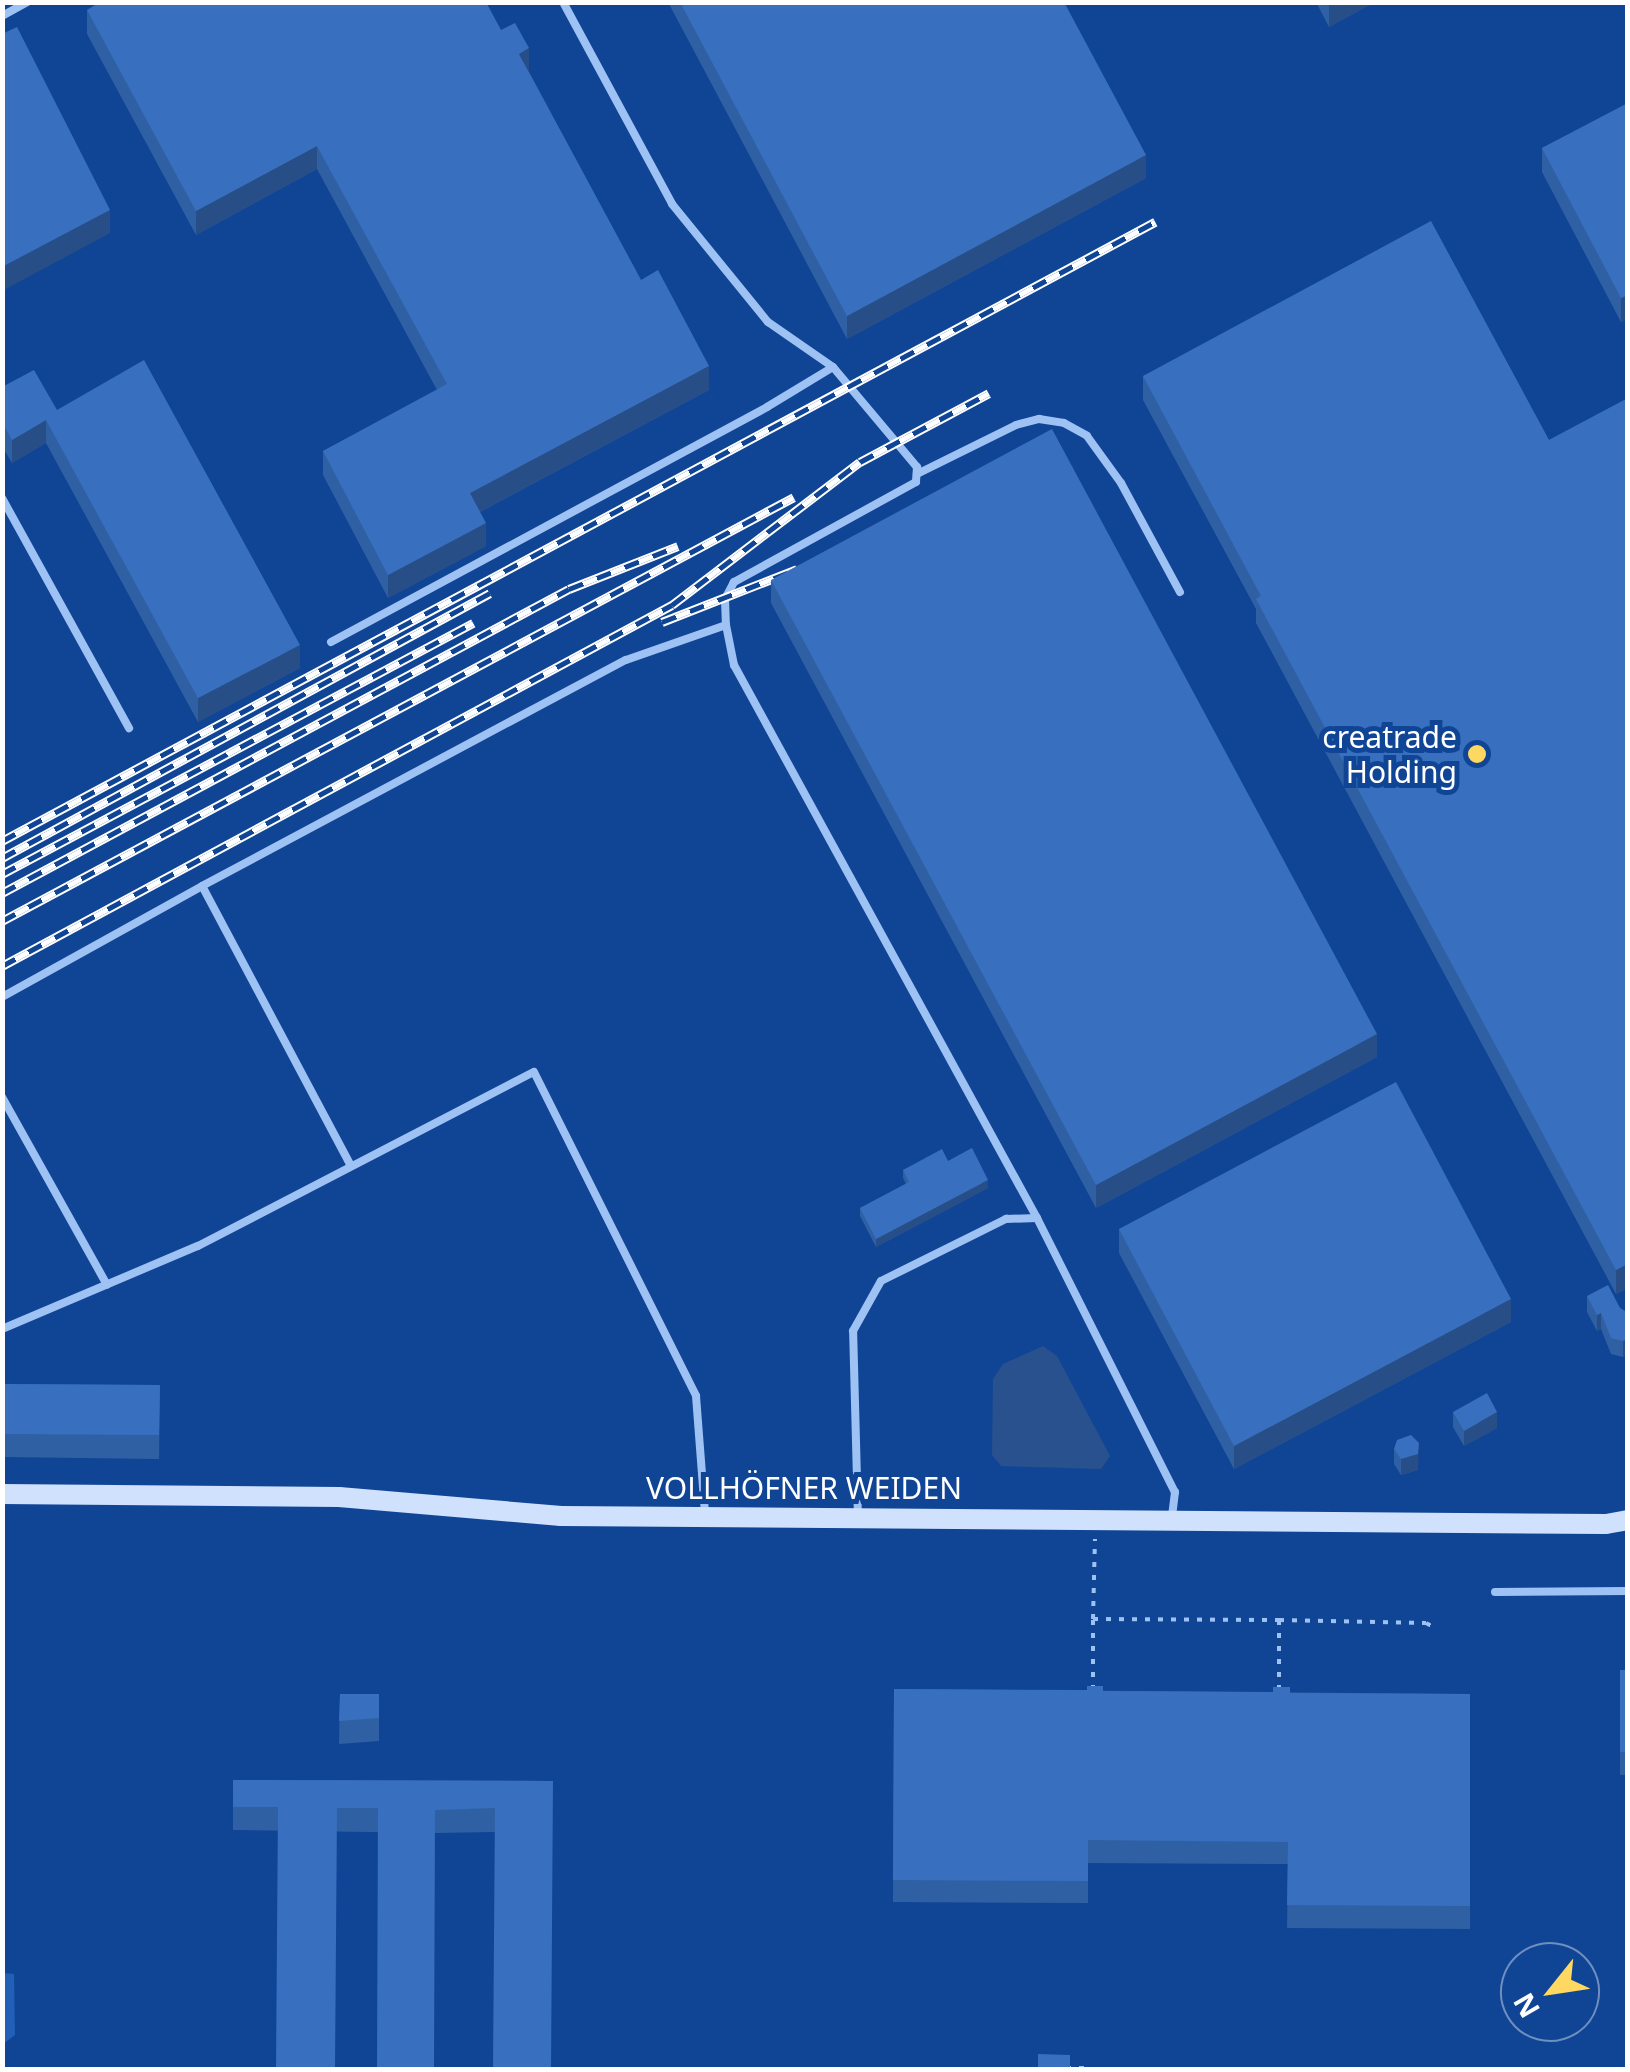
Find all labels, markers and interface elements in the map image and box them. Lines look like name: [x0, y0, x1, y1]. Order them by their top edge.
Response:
place label: creatrade Holding: [1322, 719, 1457, 790]
marker: creatrade Holding: [1466, 743, 1488, 765]
street label: VOLLHÖFNER WEIDEN: [646, 1470, 962, 1506]
north arrow: [1500, 1942, 1600, 2042]
text: N: [1504, 1987, 1548, 2025]

